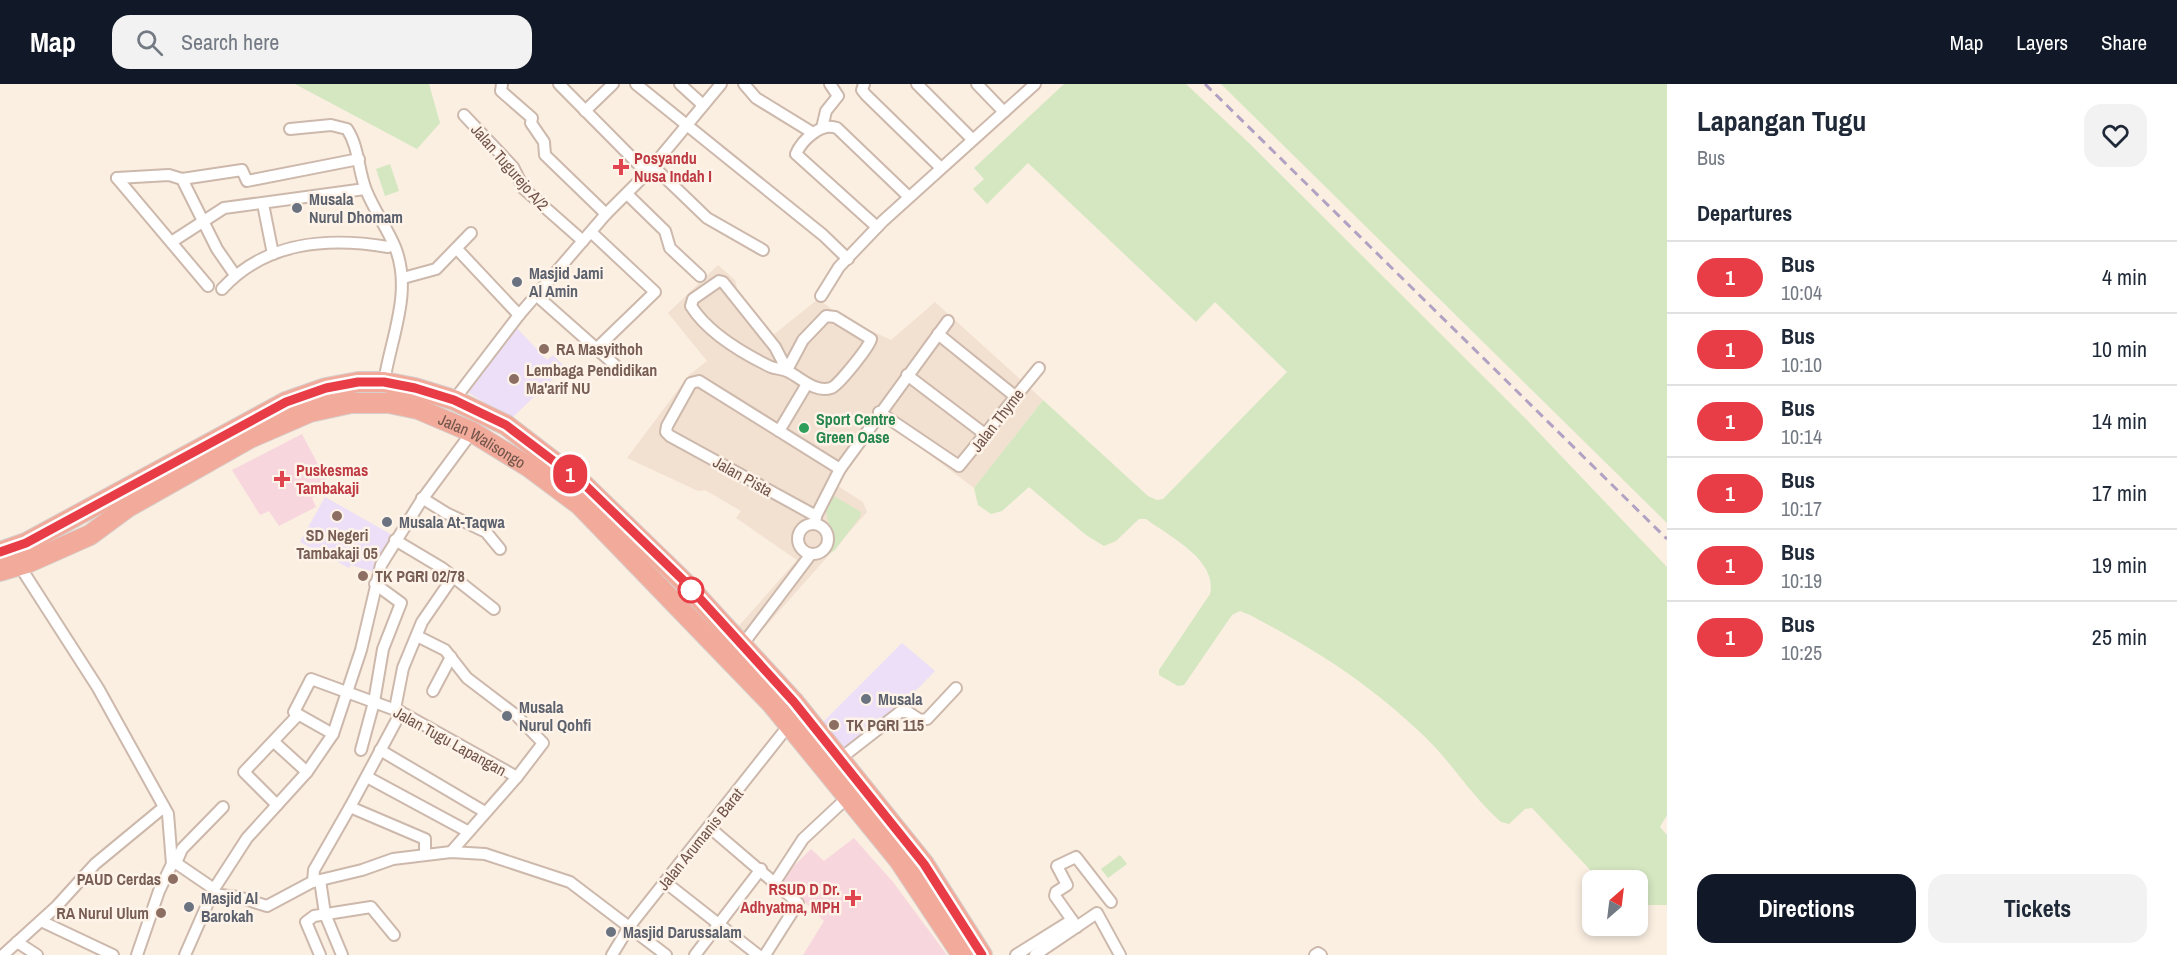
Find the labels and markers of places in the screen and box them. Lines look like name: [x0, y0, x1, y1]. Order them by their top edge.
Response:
place label: Posyandu Nusa Indah I: [634, 147, 712, 187]
marker: Posyandu Nusa Indah I: [612, 158, 630, 176]
place label: Musala Nurul Dhomam: [309, 188, 403, 228]
marker: Musala Nurul Dhomam: [290, 201, 304, 215]
place label: Masjid Jami Al Amin: [529, 262, 603, 302]
marker: Masjid Jami Al Amin: [510, 275, 524, 289]
place label: RA Masyithoh: [556, 338, 643, 360]
marker: RA Masyithoh: [537, 342, 551, 356]
place label: Lembaga Pendidikan Ma'arif NU: [526, 359, 657, 399]
marker: Lembaga Pendidikan Ma'arif NU: [507, 372, 521, 386]
place label: Sport Centre Green Oase: [816, 408, 895, 448]
marker: Sport Centre Green Oase: [797, 421, 811, 435]
place label: Puskesmas Tambakaji: [296, 459, 368, 499]
marker: Puskesmas Tambakaji: [273, 470, 291, 488]
marker: SD Negeri Tambakaji 05: [330, 509, 344, 523]
place label: Musala At-Taqwa: [399, 511, 505, 533]
marker: Musala At-Taqwa: [380, 515, 394, 529]
place label: SD Negeri Tambakaji 05: [296, 524, 378, 564]
place label: TK PGRI 02/78: [375, 565, 465, 587]
marker: TK PGRI 02/78: [356, 569, 370, 583]
unlabelled marker: [678, 577, 704, 603]
place label: Musala: [878, 688, 923, 710]
marker: Musala: [859, 692, 873, 706]
place label: Musala Nurul Qohfi: [519, 696, 591, 736]
marker: Musala Nurul Qohfi: [500, 709, 514, 723]
place label: TK PGRI 115: [846, 714, 924, 736]
marker: TK PGRI 115: [827, 718, 841, 732]
place label: PAUD Cerdas: [77, 868, 161, 890]
marker: PAUD Cerdas: [166, 872, 180, 886]
place label: RSUD D Dr. Adhyatma, MPH: [740, 878, 840, 918]
place label: Masjid Al Barokah: [201, 887, 258, 927]
marker: RSUD D Dr. Adhyatma, MPH: [844, 889, 862, 907]
marker: Masjid Al Barokah: [182, 900, 196, 914]
place label: RA Nurul Ulum: [56, 902, 149, 924]
marker: RA Nurul Ulum: [154, 906, 168, 920]
place label: Masjid Darussalam: [623, 921, 742, 943]
marker: Masjid Darussalam: [604, 925, 618, 939]

